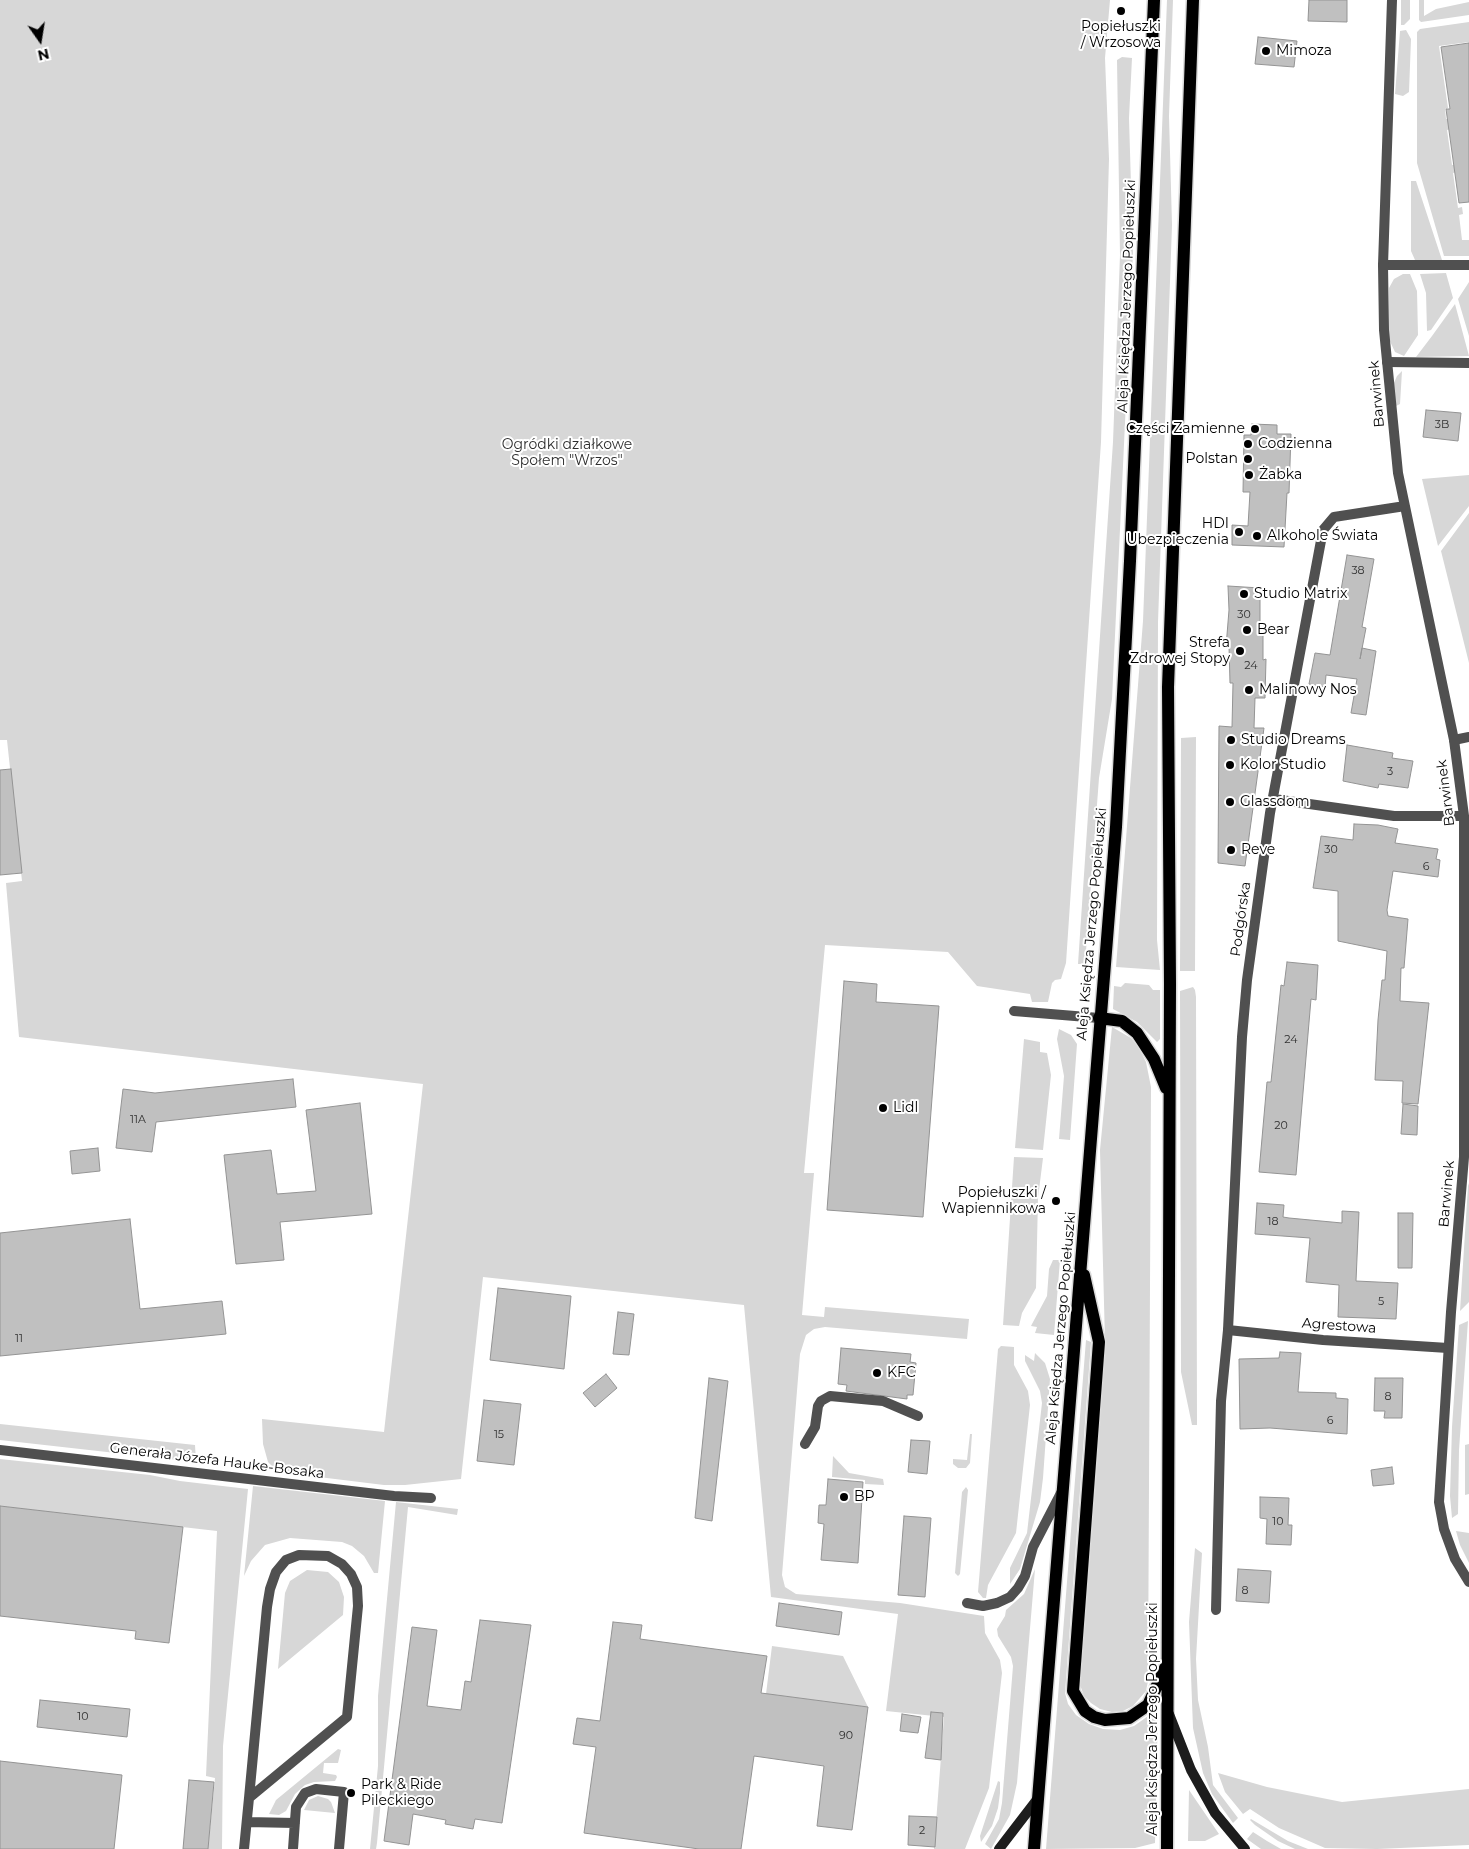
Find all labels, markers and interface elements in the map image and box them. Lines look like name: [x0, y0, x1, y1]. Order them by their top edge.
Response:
marker: Popiełuszki / Wrzosowa: [1115, 5, 1127, 17]
north arrow: [15, 15, 65, 65]
place label: Popiełuszki / Wrzosowa: [1081, 19, 1161, 52]
place label: Mimoza: [1276, 43, 1332, 59]
text: N: [36, 45, 51, 65]
marker: Mimoza: [1260, 45, 1272, 57]
street label: Aleja Księdza Jerzego Popiełuszki: [1115, 179, 1139, 413]
street label: Barwinek: [1366, 360, 1388, 428]
house number: 3B: [1435, 418, 1449, 432]
place label: Części Zamienne: [1126, 421, 1245, 437]
marker: Części Zamienne: [1249, 423, 1261, 435]
place label: Codzienna: [1258, 436, 1332, 452]
park label: Ogródki działkowe Społem "Wrzos": [502, 437, 632, 470]
marker: Codzienna: [1242, 438, 1254, 450]
place label: Polstan: [1186, 451, 1238, 467]
marker: Polstan: [1242, 453, 1254, 465]
place label: Żabka: [1259, 467, 1302, 483]
marker: Żabka: [1243, 469, 1255, 481]
place label: HDI Ubezpieczenia: [1126, 516, 1229, 548]
marker: HDI Ubezpieczenia: [1233, 526, 1245, 538]
place label: Alkohole Świata: [1267, 528, 1378, 544]
marker: Alkohole Świata: [1251, 530, 1263, 542]
house number: 38: [1351, 564, 1365, 578]
place label: Studio Matrix: [1254, 586, 1347, 602]
marker: Studio Matrix: [1238, 588, 1250, 600]
house number: 30: [1237, 608, 1251, 622]
place label: Bear: [1257, 622, 1290, 638]
marker: Bear: [1241, 624, 1253, 636]
place label: Strefa Zdrowej Stopy: [1130, 635, 1230, 668]
marker: Strefa Zdrowej Stopy: [1234, 645, 1246, 657]
house number: 24: [1244, 659, 1258, 673]
place label: Malinowy Nos: [1259, 682, 1357, 698]
marker: Malinowy Nos: [1243, 684, 1255, 696]
place label: Studio Dreams: [1241, 732, 1346, 748]
marker: Studio Dreams: [1225, 734, 1237, 746]
place label: Kolor Studio: [1240, 757, 1326, 773]
marker: Kolor Studio: [1224, 759, 1236, 771]
street label: Barwinek: [1434, 759, 1458, 827]
house number: 3: [1387, 765, 1393, 779]
place label: Glassdom: [1240, 794, 1310, 810]
marker: Glassdom: [1224, 796, 1236, 808]
street label: Aleja Księdza Jerzego Popiełuszki: [1073, 807, 1111, 1041]
place label: Reve: [1241, 842, 1275, 858]
house number: 30: [1324, 843, 1338, 857]
marker: Reve: [1225, 844, 1237, 856]
house number: 6: [1423, 860, 1429, 874]
street label: Podgórska: [1227, 880, 1255, 958]
house number: 24: [1284, 1033, 1298, 1047]
place label: Lidl: [893, 1100, 918, 1116]
marker: Lidl: [877, 1102, 889, 1114]
house number: 11A: [130, 1113, 146, 1127]
house number: 20: [1274, 1119, 1288, 1133]
street label: Barwinek: [1436, 1160, 1458, 1228]
place label: Popiełuszki / Wapiennikowa: [942, 1185, 1046, 1218]
marker: Popiełuszki / Wapiennikowa: [1050, 1195, 1062, 1207]
street label: Aleja Księdza Jerzego Popiełuszki: [1042, 1211, 1080, 1445]
house number: 18: [1268, 1215, 1278, 1229]
house number: 5: [1378, 1295, 1384, 1309]
street label: Agrestowa: [1301, 1315, 1377, 1337]
house number: 11: [15, 1332, 23, 1346]
place label: KFC: [887, 1365, 916, 1381]
marker: KFC: [871, 1367, 883, 1379]
house number: 8: [1384, 1390, 1392, 1404]
house number: 6: [1327, 1414, 1333, 1428]
house number: 15: [494, 1428, 504, 1442]
street label: Generała Józefa Hauke-Bosaka: [109, 1439, 325, 1483]
place label: BP: [854, 1489, 875, 1505]
marker: BP: [838, 1491, 850, 1503]
house number: 10: [1272, 1515, 1284, 1529]
house number: 8: [1241, 1584, 1249, 1598]
street label: Aleja Księdza Jerzego Popiełuszki: [1145, 1602, 1161, 1836]
house number: 10: [77, 1710, 89, 1724]
house number: 90: [839, 1729, 853, 1743]
place label: Park & Ride Pileckiego: [361, 1777, 442, 1810]
marker: Park & Ride Pileckiego: [345, 1787, 357, 1799]
house number: 2: [919, 1824, 925, 1838]

